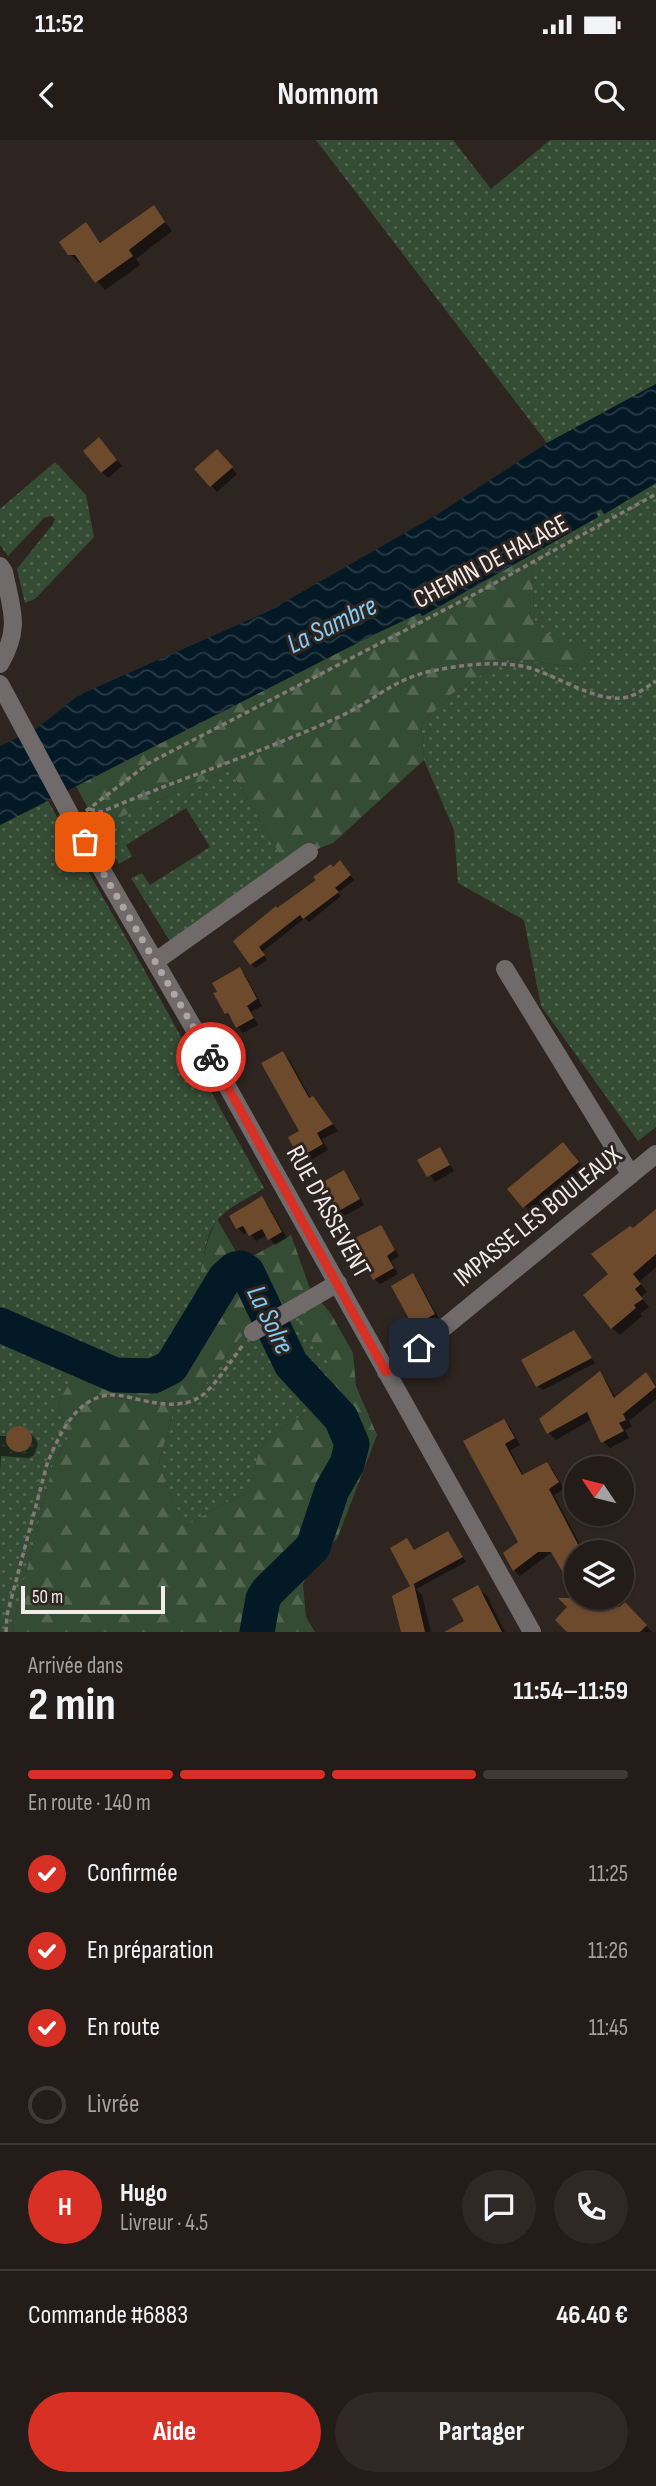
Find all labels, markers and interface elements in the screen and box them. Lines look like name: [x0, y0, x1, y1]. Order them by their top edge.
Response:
text: 11:52: [35, 9, 84, 40]
text: Nomnom: [277, 75, 379, 114]
icon: back: [28, 76, 66, 114]
icon: search: [590, 76, 628, 114]
street label: CHEMIN DE HALAGE: [408, 508, 574, 616]
water label: La Sambre: [282, 589, 382, 661]
pin: [55, 812, 115, 872]
icon: bag: [66, 823, 104, 861]
courier: [176, 1022, 246, 1092]
icon: bike: [192, 1038, 230, 1076]
street label: RUE D'ASSEVENT: [279, 1140, 377, 1284]
street label: IMPASSE LES BOULEAUX: [448, 1140, 628, 1294]
water label: La Solre: [239, 1280, 301, 1360]
pin: [389, 1318, 449, 1378]
icon: home: [400, 1329, 438, 1367]
north arrow: [564, 1456, 634, 1526]
map controls: [564, 1456, 634, 1610]
button: layers: [564, 1540, 634, 1610]
scale bar: [21, 1583, 164, 1615]
text: 50 m: [32, 1586, 63, 1609]
text: Arrivée dans: [28, 1652, 123, 1680]
text: 11:54–11:59: [513, 1676, 628, 1707]
text: 2 min: [28, 1678, 116, 1733]
text: En route · 140 m: [28, 1789, 151, 1817]
icon: check: [28, 1855, 66, 1893]
text: Confirmée: [87, 1858, 178, 1889]
text: 11:25: [589, 1860, 628, 1888]
icon: check: [28, 1932, 66, 1970]
text: En préparation: [87, 1935, 214, 1966]
text: 11:26: [588, 1937, 628, 1965]
icon: check: [28, 2009, 66, 2047]
text: En route: [87, 2012, 160, 2043]
text: 11:45: [589, 2014, 628, 2042]
text: Livrée: [87, 2089, 139, 2120]
button: chat: [462, 2170, 536, 2244]
button: phone: [554, 2170, 628, 2244]
text: Hugo: [120, 2178, 167, 2209]
text: H: [58, 2192, 72, 2223]
text: Livreur · 4.5: [120, 2209, 208, 2237]
text: Commande #6883: [28, 2300, 188, 2331]
text: 46.40 €: [556, 2300, 628, 2331]
button: Aide: [28, 2392, 321, 2472]
button: Partager: [335, 2392, 628, 2472]

